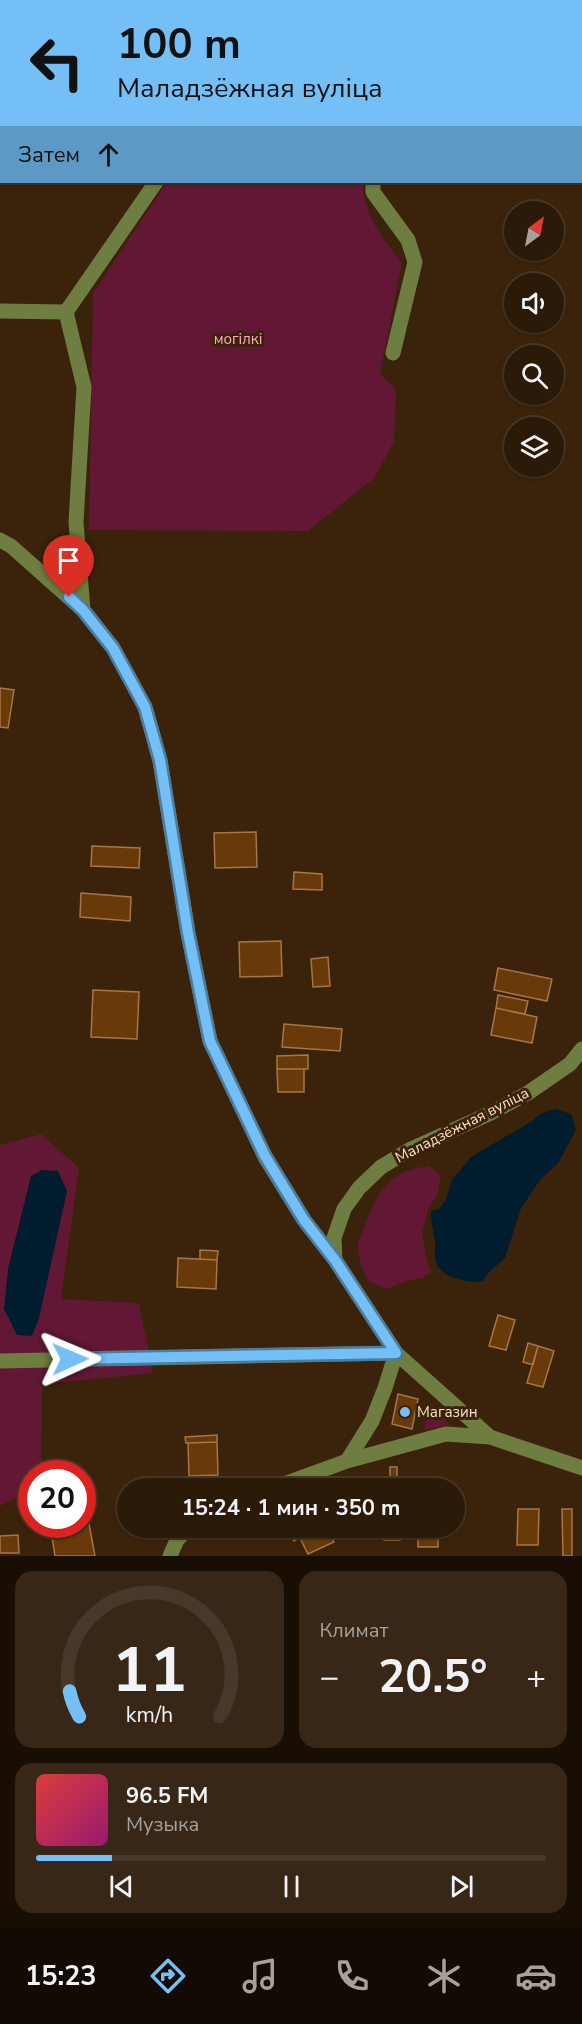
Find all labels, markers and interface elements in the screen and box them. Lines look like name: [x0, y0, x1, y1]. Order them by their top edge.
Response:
text: 100 m: [117, 16, 241, 73]
icon: left: [18, 24, 96, 102]
text: Маладзёжная вуліца: [117, 70, 383, 107]
icon: ahead: [92, 138, 125, 171]
text: Затем: [18, 140, 80, 170]
north arrow: [504, 201, 564, 261]
map controls: [504, 201, 564, 477]
button: sound: [504, 273, 564, 333]
park label: могілкі: [214, 329, 262, 349]
button: search: [504, 345, 564, 405]
button: layers: [504, 417, 564, 477]
pin: [43, 535, 94, 597]
icon: arrive: [52, 544, 85, 577]
street label: Маладзёжная вуліца: [392, 1083, 532, 1167]
position arrow: [38, 1327, 102, 1391]
place label: Магазин: [417, 1402, 478, 1422]
marker: Магазин: [398, 1405, 412, 1419]
speed limit sign: 20: [18, 1460, 96, 1538]
text: 15:24 · 1 мин · 350 m: [182, 1493, 400, 1523]
text: Климат: [320, 1617, 388, 1644]
text: 11: [112, 1628, 187, 1713]
text: 20.5°: [378, 1647, 487, 1708]
text: −: [320, 1655, 339, 1700]
text: +: [526, 1655, 546, 1700]
text: km/h: [126, 1700, 173, 1730]
text: 96.5 FM: [126, 1781, 208, 1811]
text: Музыка: [126, 1811, 199, 1838]
icon: previous: [105, 1870, 138, 1903]
icon: pause: [275, 1870, 308, 1903]
icon: next: [445, 1870, 478, 1903]
icon: directions: [147, 1955, 189, 1997]
icon: music: [239, 1955, 281, 1997]
icon: phone: [331, 1955, 373, 1997]
icon: climate: [423, 1955, 465, 1997]
icon: car: [515, 1955, 557, 1997]
text: 15:23: [25, 1958, 97, 1995]

